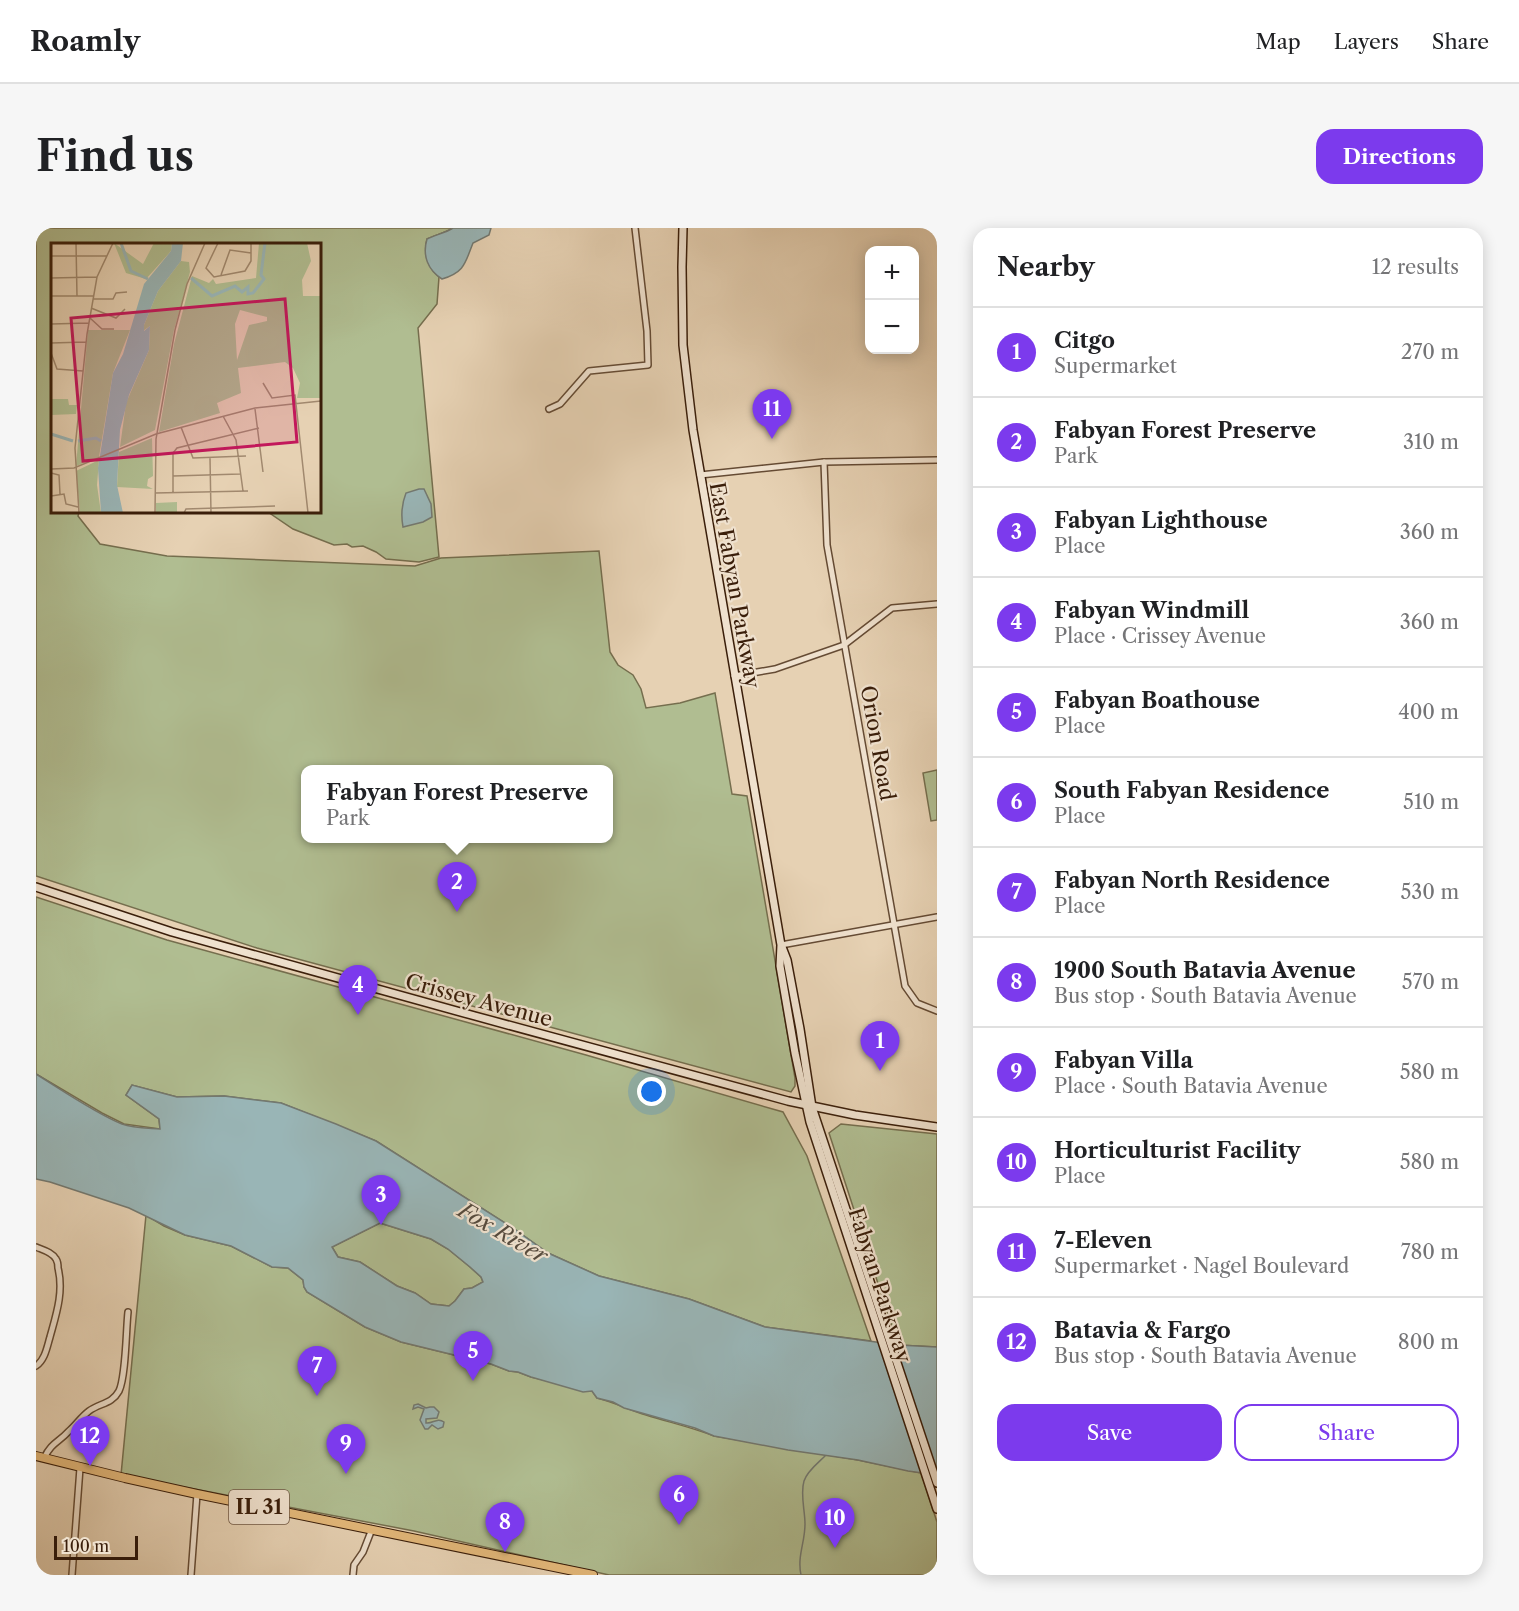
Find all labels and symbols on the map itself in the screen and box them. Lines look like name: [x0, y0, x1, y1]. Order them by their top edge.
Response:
inset map: [51, 243, 321, 513]
pin: 11: [752, 390, 792, 439]
street label: East Fabyan Parkway: [705, 480, 765, 690]
street label: Orion Road: [856, 684, 900, 803]
pin: 2: [438, 862, 476, 912]
pin: 4: [338, 966, 378, 1015]
street label: Crissey Avenue: [403, 968, 555, 1032]
pin: 1: [860, 1022, 900, 1071]
your location: [637, 1077, 666, 1106]
pin: 3: [362, 1176, 400, 1225]
water label: Fox River: [452, 1196, 554, 1270]
street label: Fabyan Parkway: [843, 1204, 917, 1366]
pin: 5: [454, 1332, 492, 1381]
pin: 7: [298, 1346, 336, 1396]
pin: 12: [70, 1416, 110, 1466]
pin: 9: [326, 1424, 366, 1474]
pin: 6: [660, 1476, 698, 1525]
road number: IL 31: [229, 1490, 289, 1524]
pin: 10: [816, 1498, 854, 1548]
pin: 8: [486, 1502, 524, 1552]
scale bar: [54, 1533, 138, 1560]

